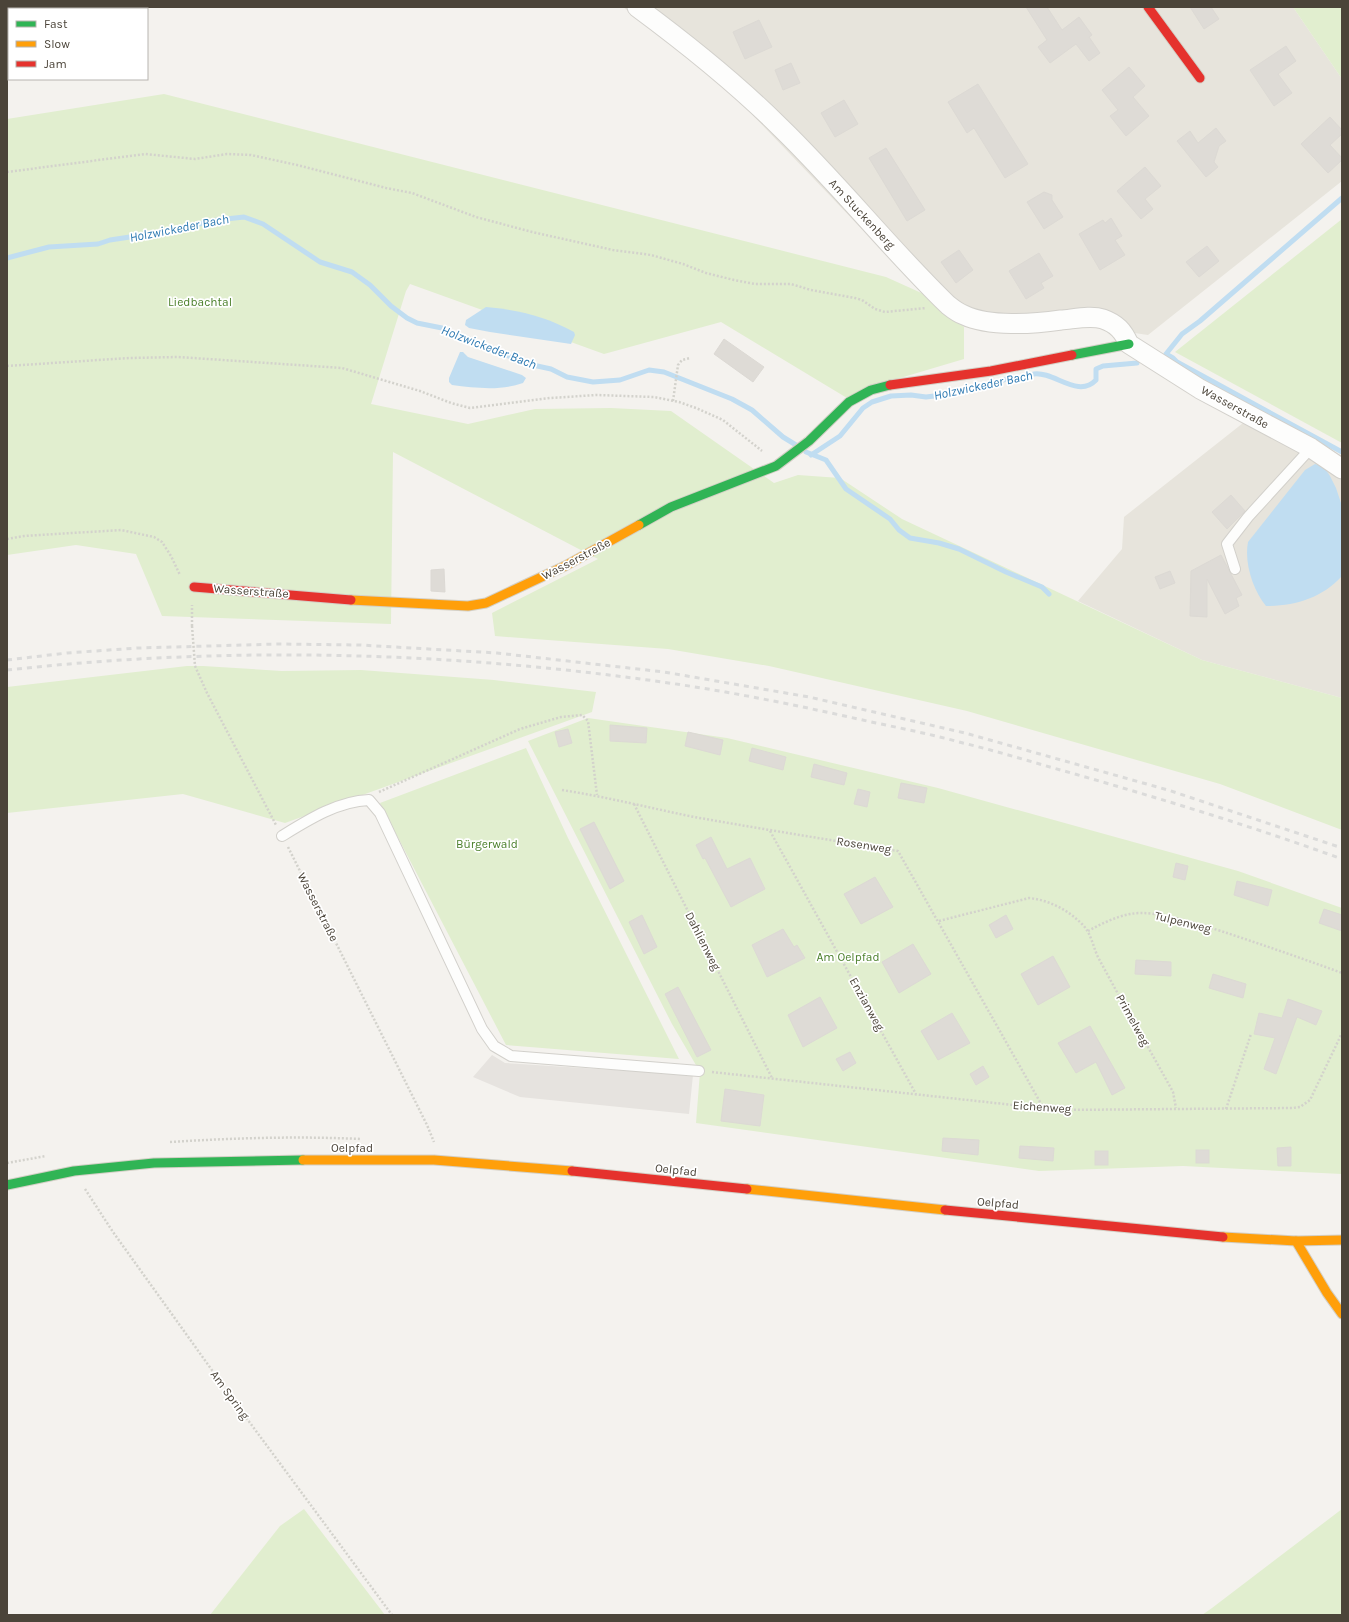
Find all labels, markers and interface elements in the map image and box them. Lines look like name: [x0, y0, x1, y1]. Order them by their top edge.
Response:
legend: [8, 8, 148, 80]
text: Fast: [44, 17, 68, 31]
text: Slow: [44, 37, 70, 51]
text: Jam: [44, 57, 67, 71]
street label: Am Stuckenberg: [826, 176, 898, 252]
water label: Holzwickeder Bach: [128, 211, 230, 245]
park label: Liedbachtal: [168, 295, 232, 309]
water label: Holzwickeder Bach: [439, 322, 539, 372]
water label: Holzwickeder Bach: [932, 367, 1034, 403]
street label: Wasserstraße: [1199, 383, 1271, 431]
street label: Wasserstraße: [539, 535, 613, 583]
street label: Wasserstraße: [213, 581, 289, 601]
street label: Rosenweg: [836, 834, 893, 856]
park label: Bürgerwald: [456, 837, 518, 851]
street label: Wasserstraße: [295, 870, 341, 944]
street label: Tulpenweg: [1153, 908, 1213, 936]
street label: Dahlienweg: [682, 909, 724, 973]
park label: Am Oelpfad: [816, 950, 880, 964]
street label: Enzianweg: [847, 975, 887, 1033]
street label: Primelweg: [1113, 992, 1153, 1048]
street label: Eichenweg: [1012, 1098, 1072, 1116]
street label: Oelpfad: [331, 1141, 373, 1155]
street label: Oelpfad: [654, 1161, 698, 1179]
street label: Oelpfad: [976, 1194, 1020, 1212]
street label: Am Spring: [208, 1368, 253, 1422]

